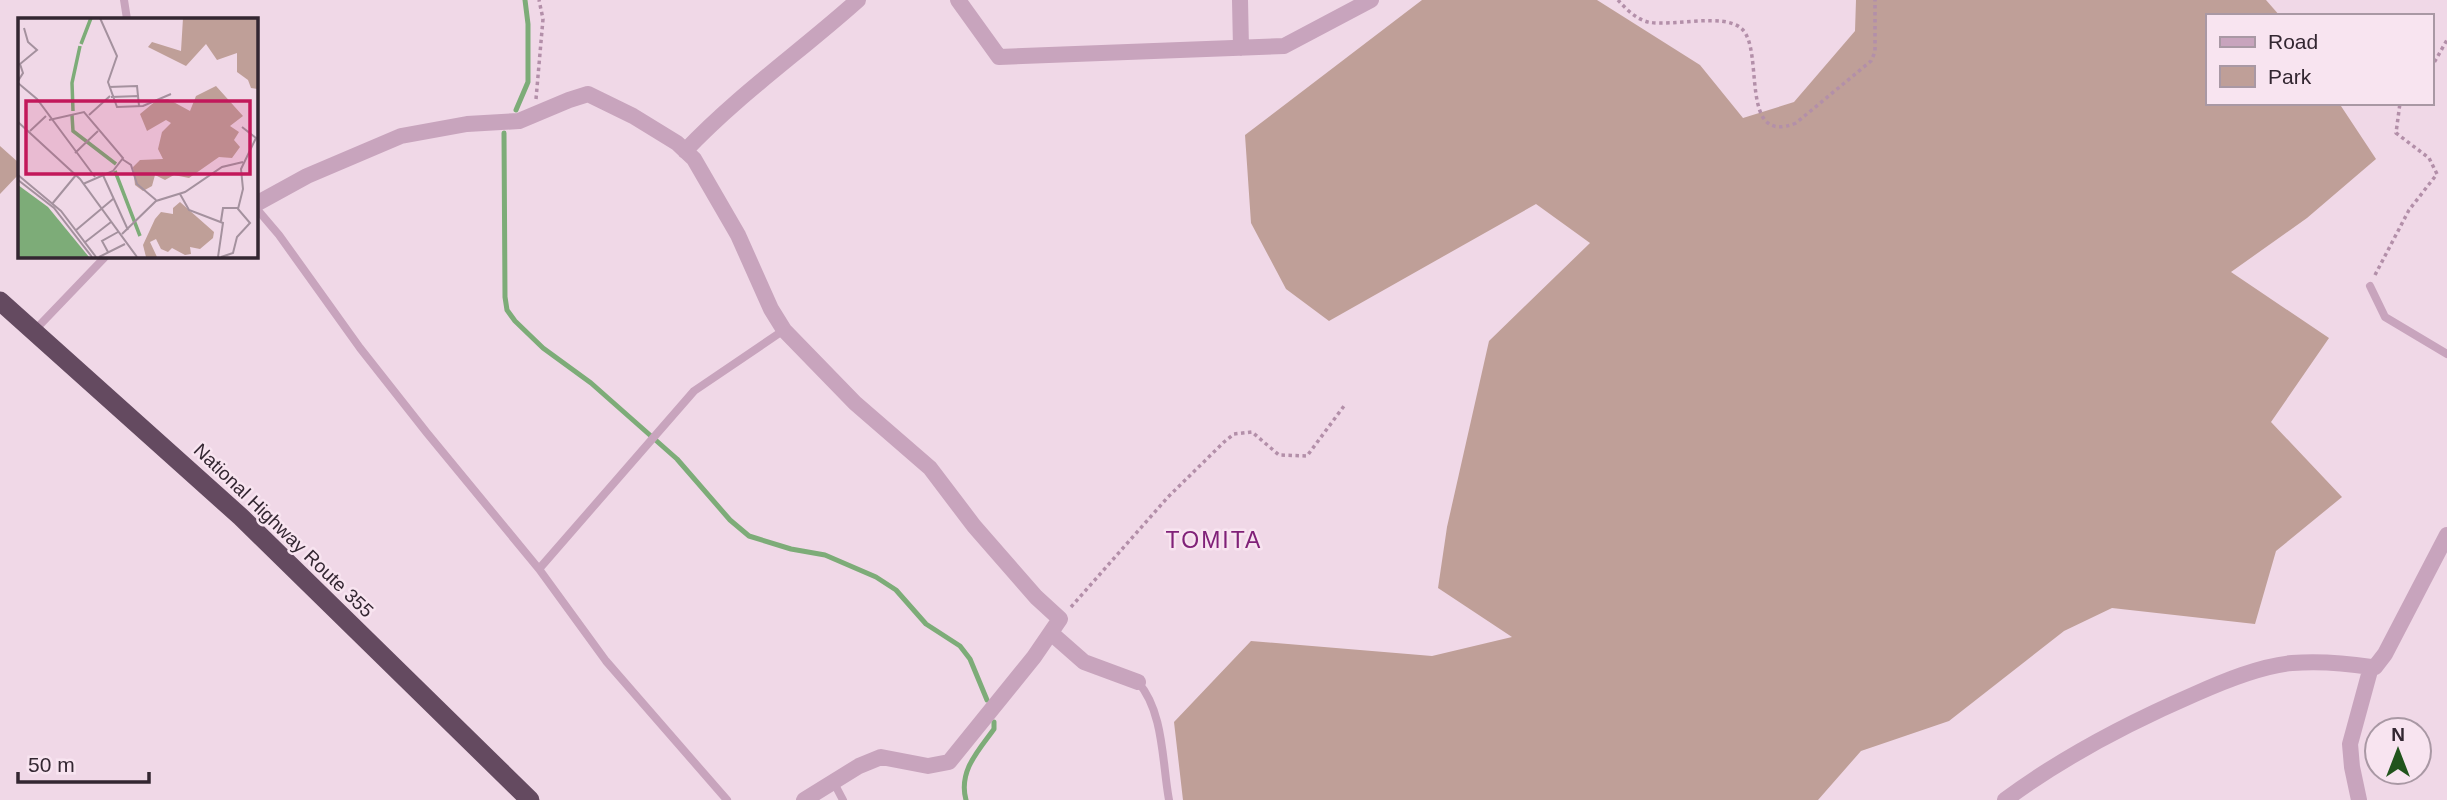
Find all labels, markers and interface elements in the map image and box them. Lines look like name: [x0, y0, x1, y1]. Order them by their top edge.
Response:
legend: [2206, 14, 2433, 105]
inset map: [18, 18, 257, 257]
text: Road: [2268, 30, 2318, 53]
text: Park: [2268, 65, 2312, 88]
street label: National Highway Route 355: [190, 439, 378, 622]
district label: TOMITA: [1166, 527, 1262, 553]
north arrow: [2363, 716, 2433, 786]
text: N: [2391, 724, 2405, 745]
scale bar: [18, 740, 149, 784]
text: 50 m: [28, 753, 75, 776]

